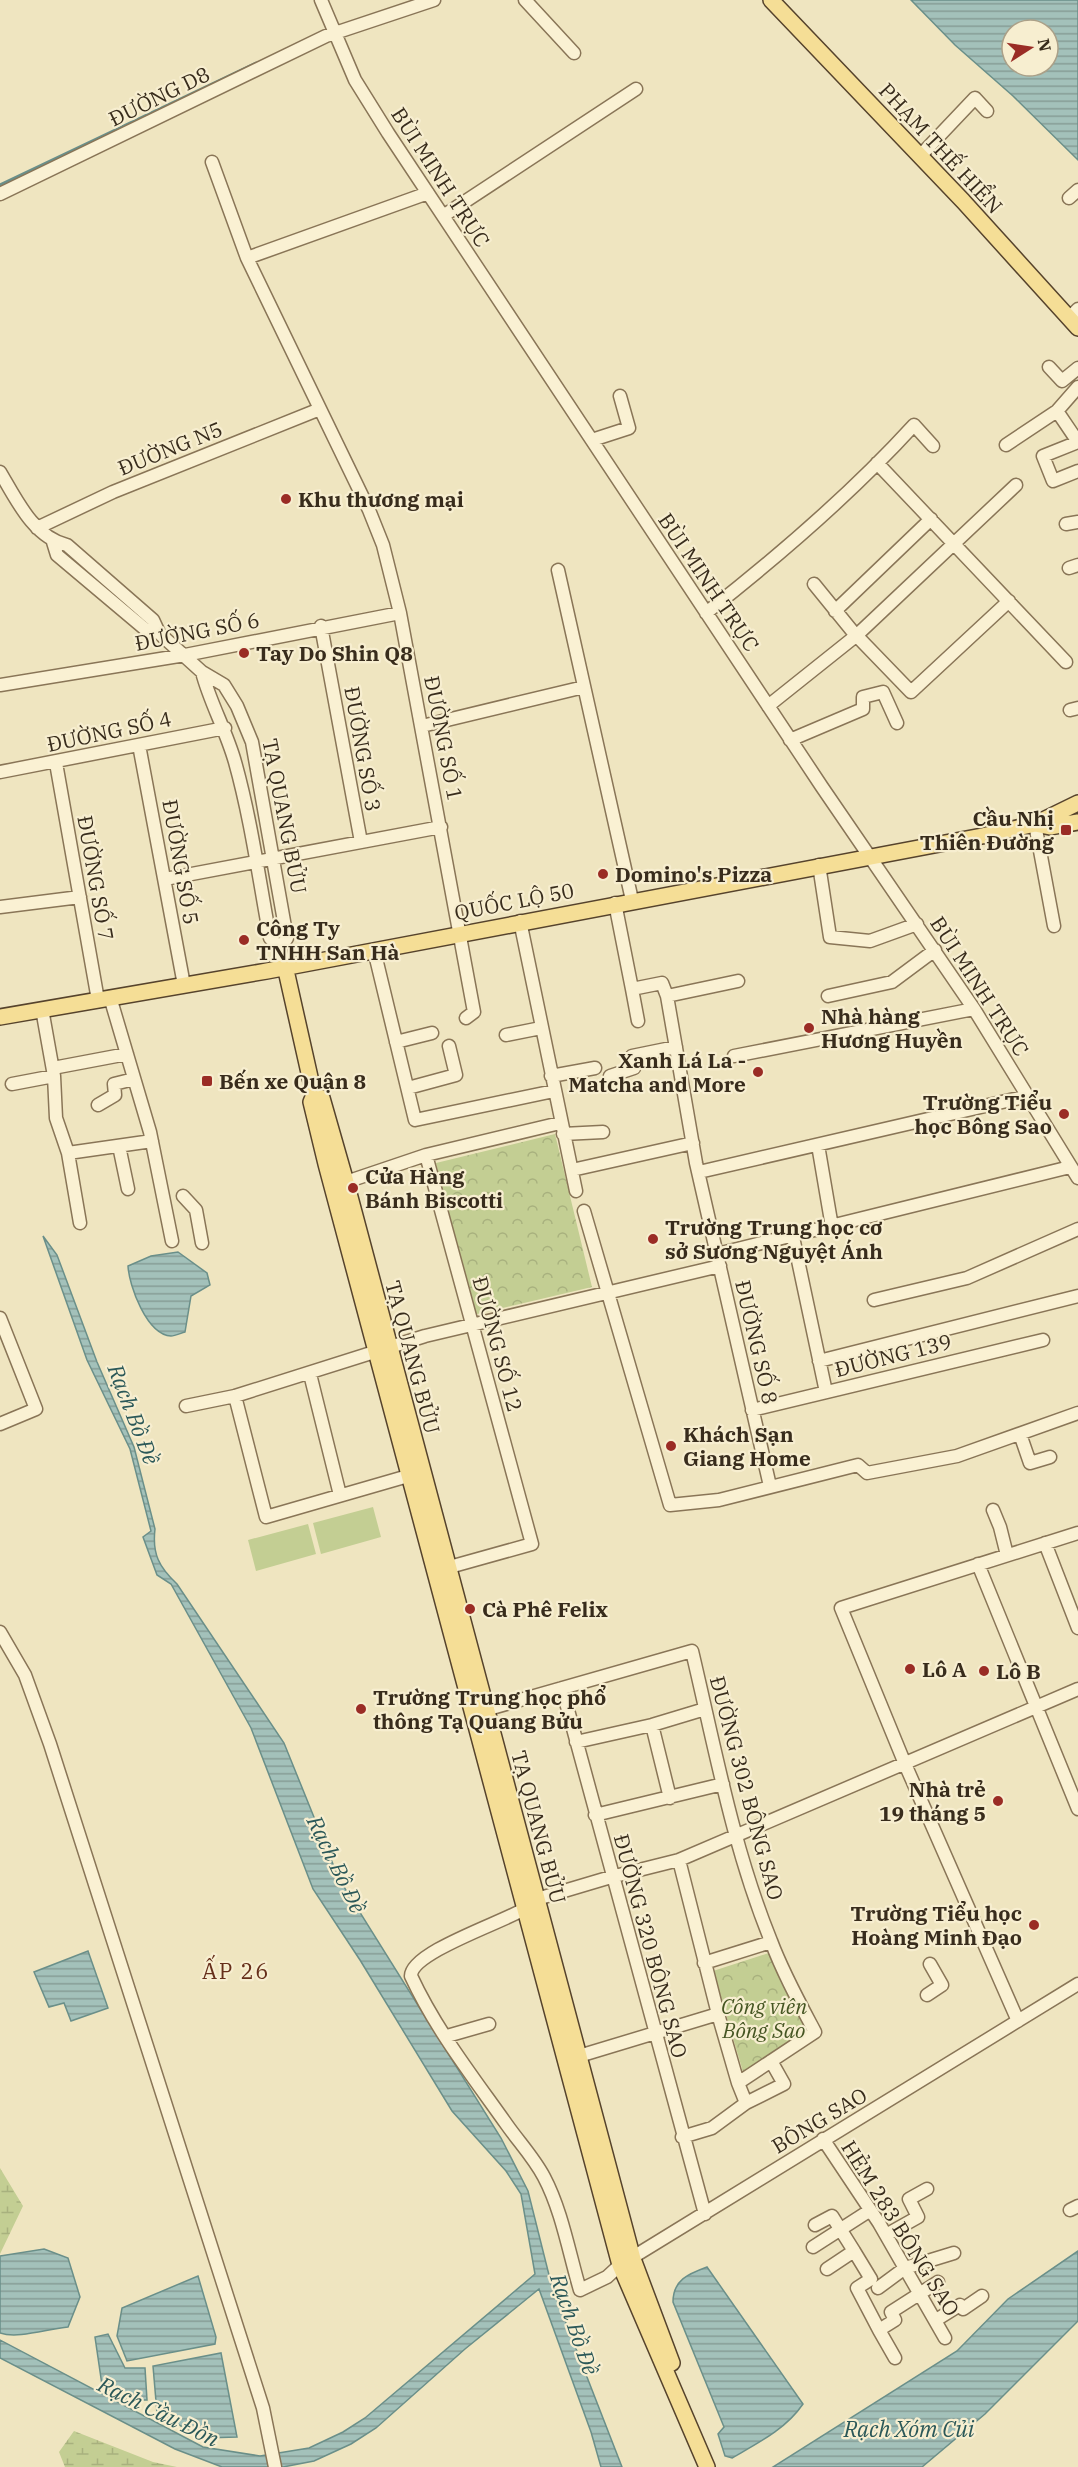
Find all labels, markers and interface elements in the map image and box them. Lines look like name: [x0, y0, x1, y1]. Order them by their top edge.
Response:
north arrow: [1000, 18, 1060, 78]
text: N: [1034, 37, 1056, 53]
street label: ĐƯỜNG D8: [104, 60, 214, 132]
street label: PHẠM THẾ HIỂN: [873, 76, 1010, 219]
street label: BÙI MINH TRỰC: [385, 102, 497, 252]
street label: ĐƯỜNG N5: [114, 414, 226, 482]
place label: Khu thương mại: [298, 485, 464, 513]
marker: Khu thương mại: [279, 492, 293, 506]
street label: BÙI MINH TRỰC: [652, 507, 766, 657]
street label: ĐƯỜNG SỐ 6: [132, 604, 262, 657]
place label: Tay Do Shin Q8: [256, 639, 413, 667]
marker: Tay Do Shin Q8: [237, 646, 251, 660]
street label: ĐƯỜNG SỐ 1: [418, 673, 471, 803]
street label: ĐƯỜNG SỐ 3: [338, 684, 389, 814]
street label: ĐƯỜNG SỐ 4: [44, 703, 174, 758]
street label: TẠ QUANG BỬU: [256, 736, 314, 896]
street label: ĐƯỜNG SỐ 5: [156, 797, 207, 927]
place label: Cầu Nhị Thiên Đường: [920, 804, 1055, 856]
street label: ĐƯỜNG SỐ 7: [71, 813, 122, 943]
marker: Cầu Nhị Thiên Đường: [1059, 823, 1073, 837]
place label: Domino's Pizza: [615, 860, 772, 888]
marker: Domino's Pizza: [596, 867, 610, 881]
street label: QUỐC LỘ 50: [452, 875, 576, 926]
street label: BÙI MINH TRỰC: [924, 911, 1036, 1061]
place label: Công Ty TNHH San Hà: [256, 914, 400, 966]
marker: Công Ty TNHH San Hà: [237, 933, 251, 947]
place label: Nhà hàng Hương Huyền: [821, 1002, 963, 1054]
marker: Nhà hàng Hương Huyền: [802, 1021, 816, 1035]
place label: Xanh Lá La - Matcha and More: [568, 1046, 746, 1098]
marker: Xanh Lá La - Matcha and More: [751, 1065, 765, 1079]
place label: Bến xe Quận 8: [219, 1067, 366, 1095]
marker: Bến xe Quận 8: [200, 1074, 214, 1088]
place label: Trường Tiểu học Bông Sao: [914, 1088, 1052, 1140]
marker: Trường Tiểu học Bông Sao: [1057, 1107, 1071, 1121]
place label: Cửa Hàng Bánh Biscotti: [365, 1162, 503, 1214]
marker: Cửa Hàng Bánh Biscotti: [346, 1181, 360, 1195]
place label: Trường Trung học cơ sở Sương Nguyệt Ánh: [665, 1213, 883, 1265]
marker: Trường Trung học cơ sở Sương Nguyệt Ánh: [646, 1232, 660, 1246]
street label: ĐƯỜNG SỐ 12: [466, 1273, 530, 1415]
street label: TẠ QUANG BỬU: [379, 1277, 447, 1437]
street label: ĐƯỜNG SỐ 8: [729, 1277, 786, 1407]
street label: ĐƯỜNG 139: [832, 1327, 954, 1383]
water label: Rạch Bồ Đề: [101, 1359, 167, 1469]
place label: Khách Sạn Giang Home: [683, 1420, 811, 1472]
marker: Khách Sạn Giang Home: [664, 1439, 678, 1453]
place label: Cà Phê Felix: [482, 1595, 608, 1623]
marker: Cà Phê Felix: [463, 1602, 477, 1616]
place label: Lô A: [922, 1655, 967, 1683]
place label: Lô B: [996, 1657, 1041, 1685]
marker: Lô A: [903, 1662, 917, 1676]
marker: Lô B: [977, 1664, 991, 1678]
street label: ĐƯỜNG 302 BÔNG SAO: [704, 1673, 790, 1903]
place label: Trường Trung học phổ thông Tạ Quang Bửu: [373, 1683, 606, 1735]
marker: Trường Trung học phổ thông Tạ Quang Bửu: [354, 1702, 368, 1716]
street label: TẠ QUANG BỬU: [505, 1747, 573, 1907]
place label: Nhà trẻ 19 tháng 5: [879, 1775, 986, 1827]
marker: Nhà trẻ 19 tháng 5: [991, 1794, 1005, 1808]
water label: Rạch Bồ Đề: [300, 1810, 374, 1919]
street label: ĐƯỜNG 320 BÔNG SAO: [608, 1831, 694, 2061]
place label: Trường Tiểu học Hoàng Minh Đạo: [850, 1899, 1022, 1951]
marker: Trường Tiểu học Hoàng Minh Đạo: [1027, 1918, 1041, 1932]
district label: ẤP 26: [202, 1954, 270, 1985]
park label: Công viên Bông Sao: [721, 1992, 807, 2044]
street label: BÔNG SAO: [766, 2081, 872, 2159]
street label: HẺM 283 BÔNG SAO: [836, 2135, 966, 2321]
water label: Rạch Bồ Đề: [544, 2269, 606, 2380]
water label: Rạch Cầu Đồn: [93, 2369, 225, 2453]
water label: Rạch Xóm Củi: [843, 2414, 975, 2443]

